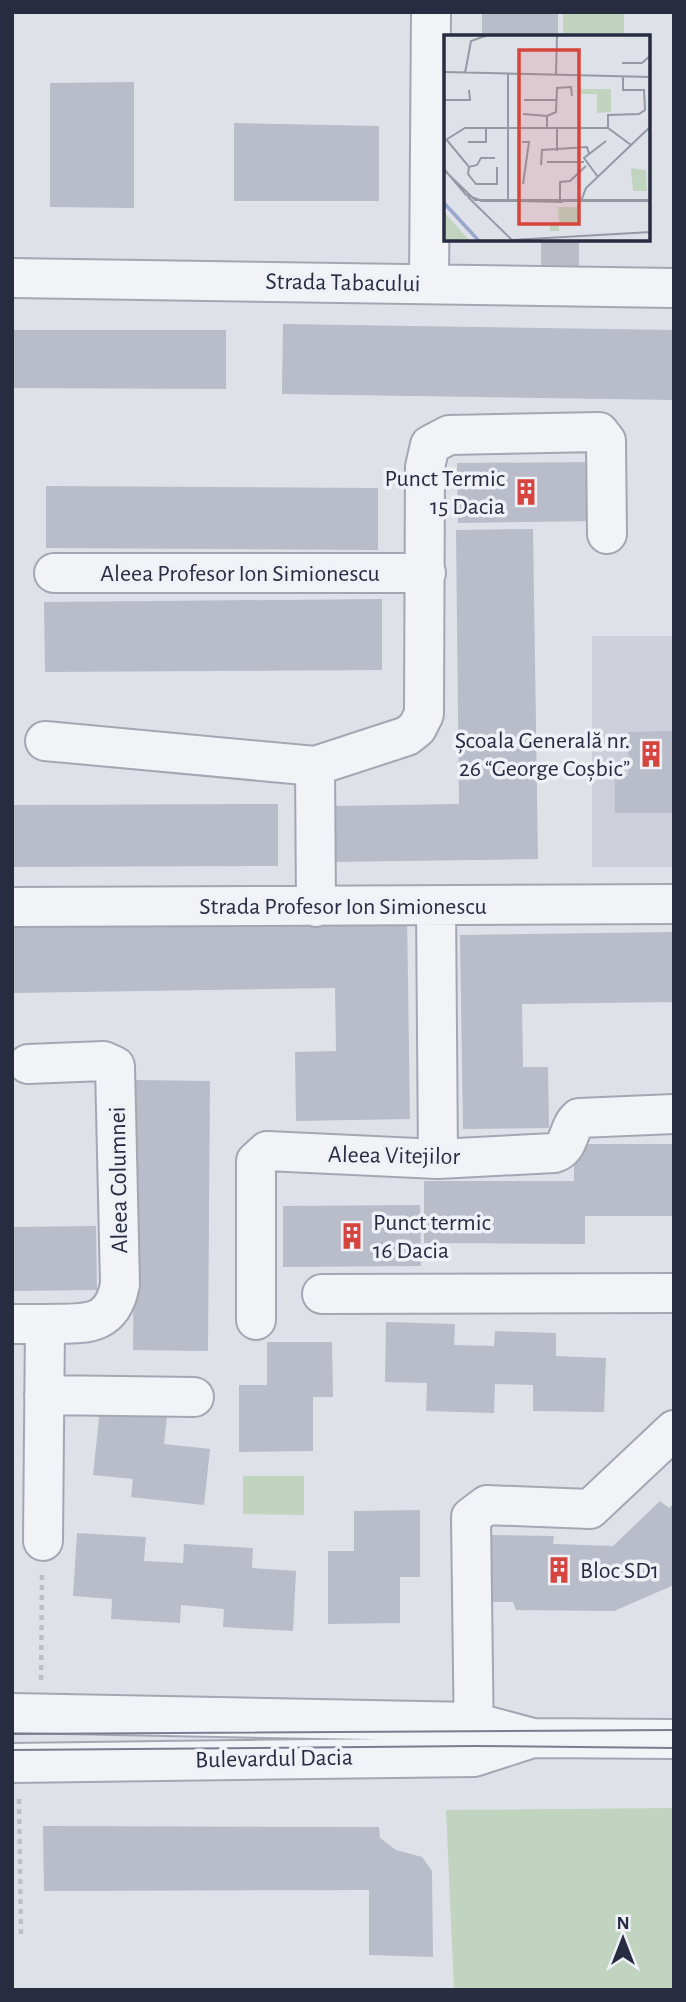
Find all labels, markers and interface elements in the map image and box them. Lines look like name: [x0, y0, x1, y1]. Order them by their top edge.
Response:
inset map: [444, 35, 651, 242]
street label: Strada Tabacului: [265, 270, 421, 296]
place label: Punct Termic 15 Dacia: [384, 467, 505, 519]
building icon: Punct Termic 15 Dacia: [511, 477, 541, 507]
street label: Aleea Profesor Ion Simionescu: [100, 562, 380, 586]
place label: Școala Generală nr. 26 “George Coșbic”: [455, 729, 630, 782]
building icon: Școala Generală nr. 26 “George Coșbic”: [636, 739, 666, 769]
street label: Strada Profesor Ion Simionescu: [199, 895, 487, 919]
street label: Aleea Columnei: [106, 1106, 132, 1254]
street label: Aleea Vitejilor: [328, 1143, 460, 1169]
place label: Punct termic 16 Dacia: [373, 1211, 491, 1263]
building icon: Punct termic 16 Dacia: [337, 1221, 367, 1251]
building icon: Bloc SD1: [544, 1555, 574, 1585]
place label: Bloc SD1: [580, 1559, 659, 1583]
street label: Bulevardul Dacia: [195, 1746, 353, 1772]
north arrow: [588, 1904, 658, 1974]
text: N: [616, 1914, 630, 1933]

